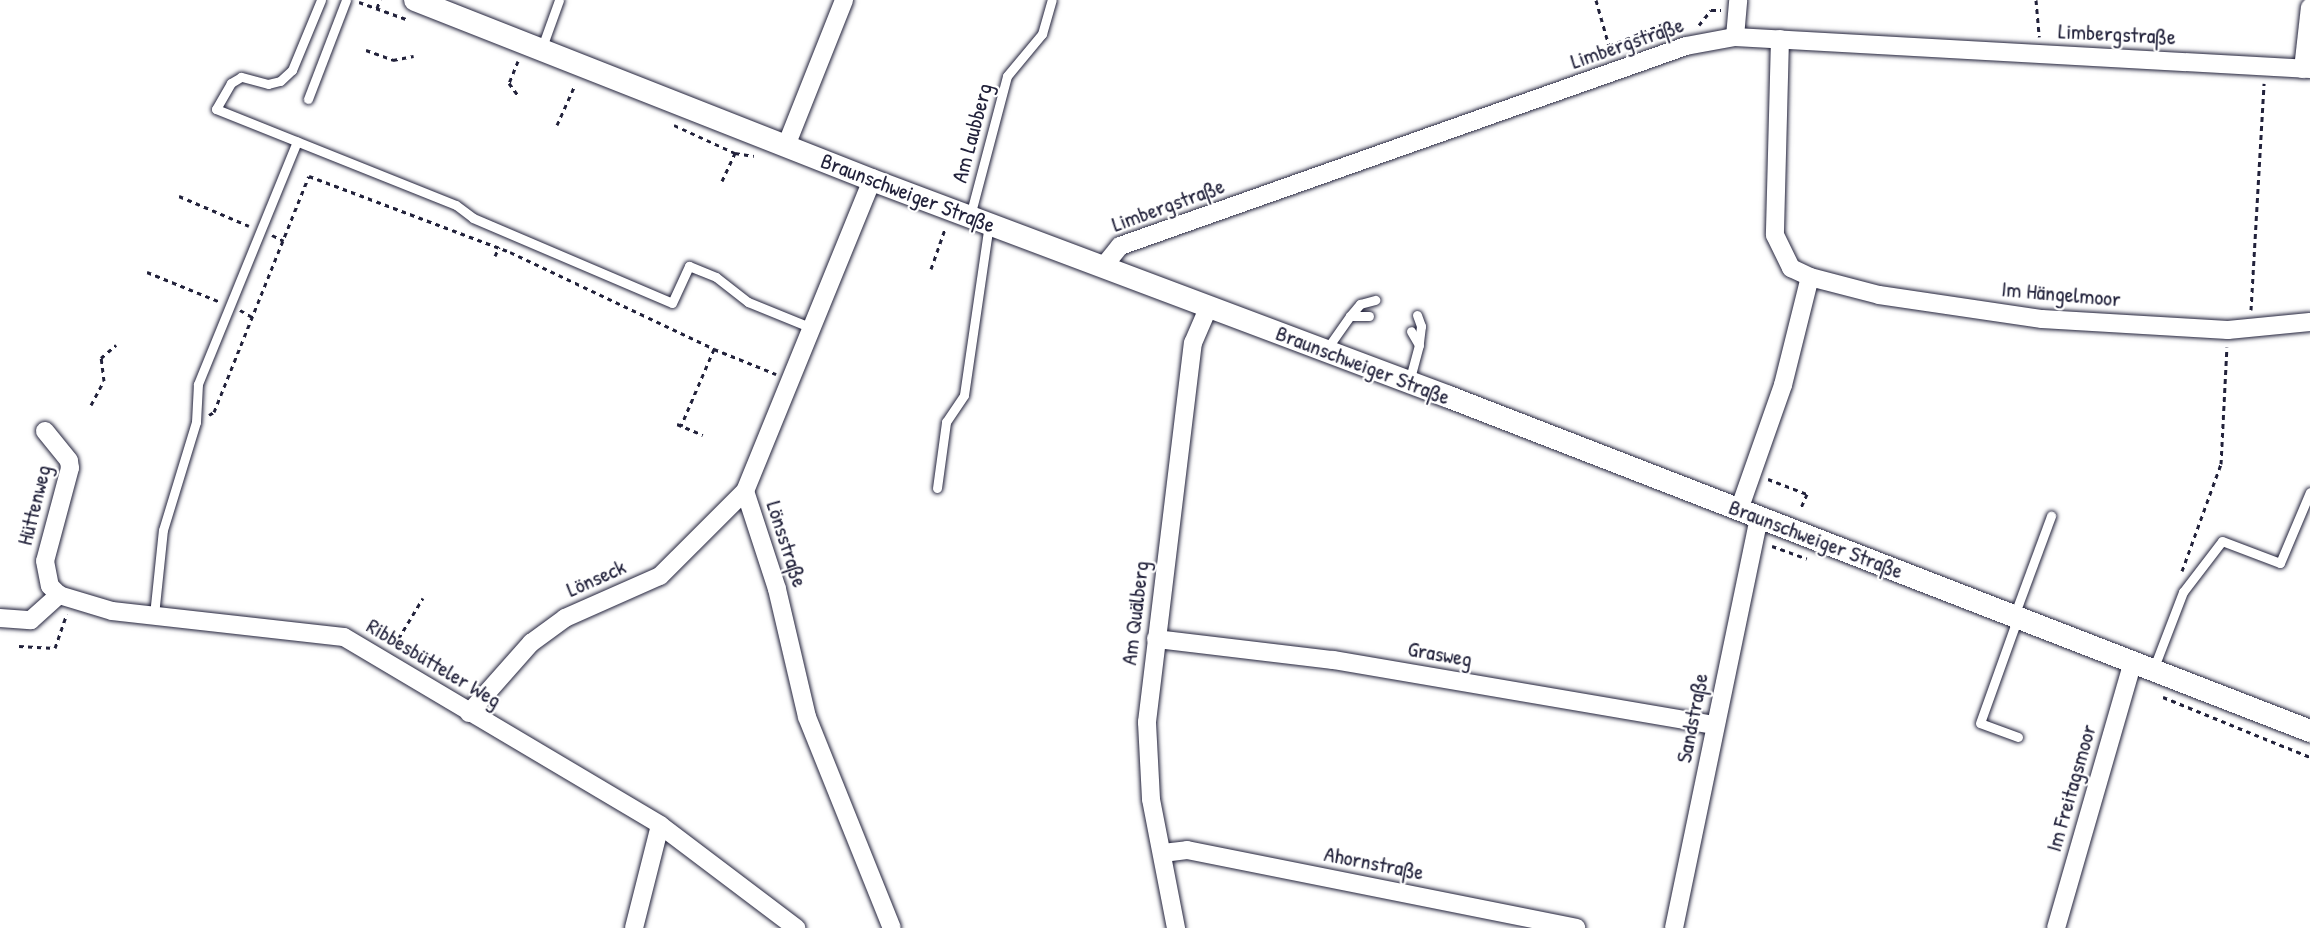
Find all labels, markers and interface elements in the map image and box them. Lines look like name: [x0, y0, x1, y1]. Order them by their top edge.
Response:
street label: Limbergstraße: [1567, 11, 1687, 75]
street label: Limbergstraße: [2058, 18, 2176, 50]
street label: Am Laubberg: [946, 81, 998, 185]
street label: Braunschweiger Straße: [817, 148, 999, 238]
street label: Limbergstraße: [1108, 172, 1228, 238]
street label: Im Hängelmoor: [2000, 276, 2122, 312]
street label: Braunschweiger Straße: [1272, 320, 1454, 410]
street label: Hüttenweg: [11, 462, 57, 548]
street label: Braunschweiger Straße: [1725, 494, 1907, 584]
street label: Lönsstraße: [761, 498, 813, 590]
street label: Lönseck: [562, 553, 630, 603]
street label: Am Quälberg: [1116, 560, 1154, 666]
street label: Ribbesbütteler Weg: [362, 612, 506, 714]
street label: Grasweg: [1406, 635, 1474, 673]
street label: Sandstraße: [1670, 671, 1714, 765]
street label: Im Freitagsmoor: [2040, 721, 2102, 855]
street label: Ahornstraße: [1322, 840, 1426, 886]

